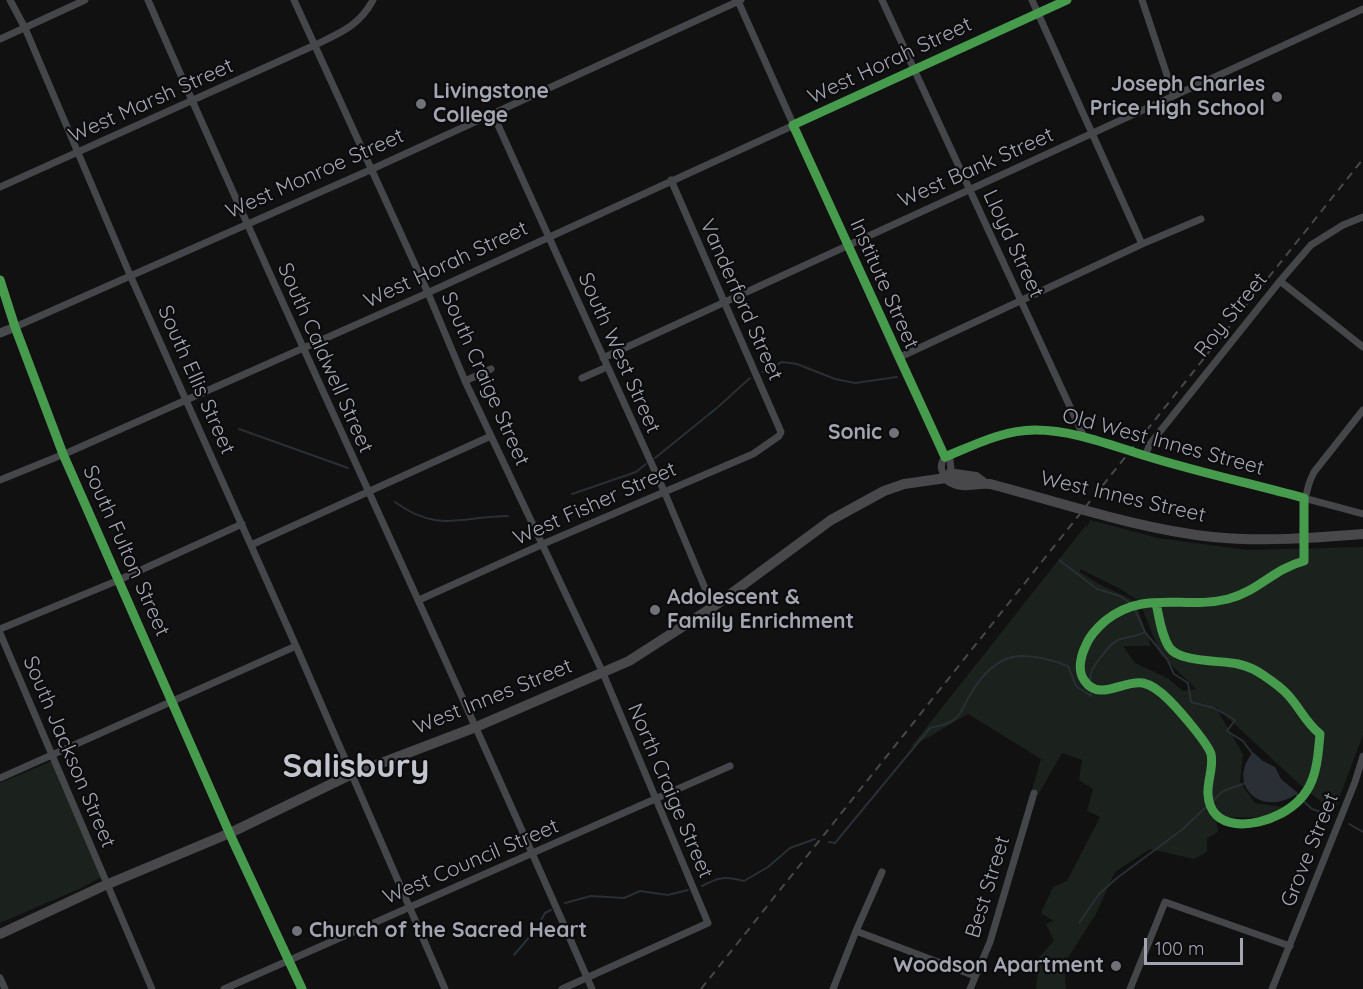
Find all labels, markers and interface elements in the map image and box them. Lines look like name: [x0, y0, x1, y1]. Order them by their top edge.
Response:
street label: West Horah Street: [804, 12, 976, 110]
street label: West Marsh Street: [65, 53, 237, 149]
place label: Joseph Charles Price High School: [1090, 72, 1265, 122]
place label: Livingstone College: [433, 79, 549, 129]
marker: Joseph Charles Price High School: [1270, 90, 1284, 104]
marker: Livingstone College: [414, 97, 428, 111]
street label: West Bank Street: [894, 122, 1058, 214]
street label: West Monroe Street: [222, 123, 408, 225]
street label: Lloyd Street: [977, 186, 1049, 302]
street label: Vanderford Street: [694, 215, 788, 385]
street label: Institute Street: [844, 215, 924, 353]
street label: West Horah Street: [360, 216, 532, 314]
street label: South Caldwell Street: [272, 259, 378, 457]
street label: Roy Street: [1189, 268, 1273, 362]
street label: South West Street: [572, 269, 666, 437]
street label: South Craige Street: [435, 288, 535, 470]
street label: South Ellis Street: [152, 302, 240, 458]
street label: Old West Innes Street: [1059, 403, 1267, 481]
place label: Sonic: [828, 420, 882, 446]
marker: Sonic: [887, 426, 901, 440]
street label: West Fisher Street: [510, 457, 680, 551]
street label: South Fulton Street: [77, 462, 175, 640]
street label: West Innes Street: [1038, 466, 1208, 528]
place label: Adolescent & Family Enrichment: [667, 585, 854, 635]
marker: Adolescent & Family Enrichment: [648, 603, 662, 617]
street label: South Jackson Street: [17, 652, 121, 852]
street label: West Innes Street: [410, 654, 576, 740]
street label: North Craige Street: [622, 700, 718, 882]
district label: Salisbury: [283, 747, 429, 787]
street label: Grove Street: [1276, 789, 1344, 911]
street label: West Council Street: [379, 814, 563, 910]
street label: Best Street: [961, 833, 1015, 941]
place label: Church of the Sacred Heart: [309, 918, 587, 944]
marker: Church of the Sacred Heart: [290, 924, 304, 938]
scale bar: [1147, 926, 1246, 964]
text: 100 m: [1155, 937, 1204, 960]
place label: Woodson Apartment: [893, 953, 1104, 979]
marker: Woodson Apartment: [1109, 959, 1123, 973]

